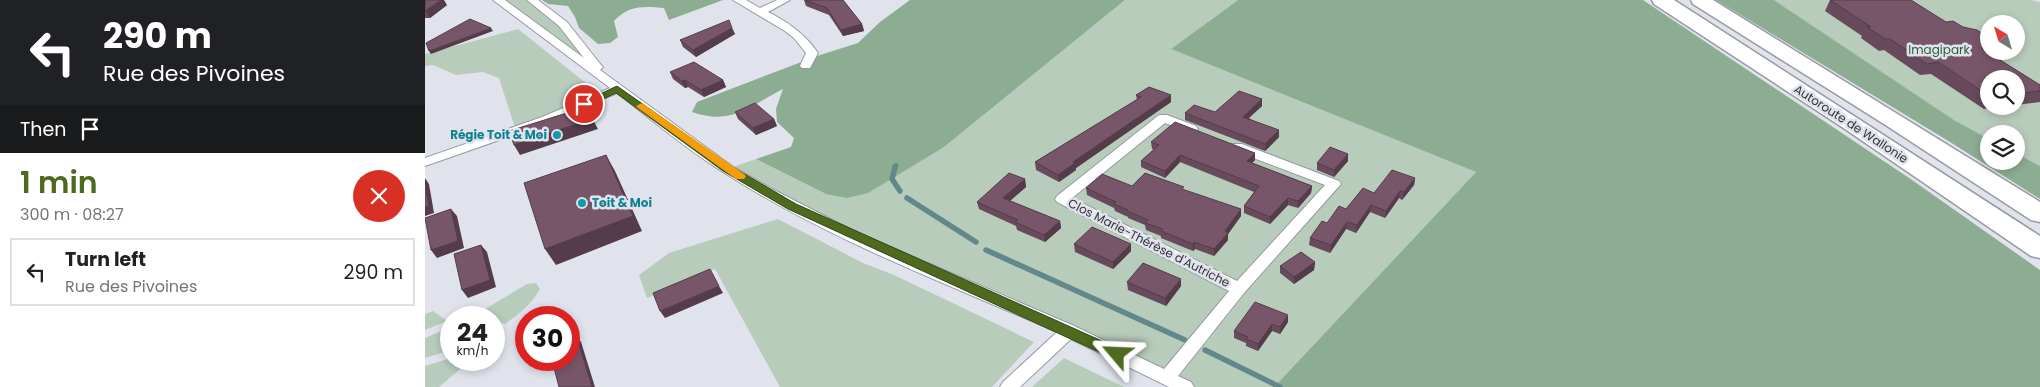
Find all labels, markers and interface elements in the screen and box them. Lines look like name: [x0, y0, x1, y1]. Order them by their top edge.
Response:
text: 290 m: [103, 11, 212, 60]
north arrow: [1980, 15, 2025, 60]
map controls: [1980, 15, 2025, 170]
icon: left: [20, 20, 85, 85]
park label: Imagipark: [1908, 41, 1971, 58]
text: Rue des Pivoines: [103, 58, 285, 89]
button: search: [1980, 70, 2025, 115]
street label: Autoroute de Wallonie: [1791, 80, 1912, 167]
pin: [563, 83, 605, 125]
icon: arrive: [570, 90, 598, 118]
icon: arrive: [76, 115, 104, 143]
text: Then: [20, 116, 66, 143]
button: layers: [1980, 125, 2025, 170]
place label: Régie Toit & Moi: [450, 126, 547, 143]
marker: Régie Toit & Moi: [551, 129, 563, 141]
text: 1 min: [20, 161, 98, 204]
button: close: [353, 170, 405, 222]
place label: Toit & Moi: [592, 194, 652, 211]
street label: Clos Marie-Thérèse d'Autriche: [1065, 194, 1233, 291]
marker: Toit & Moi: [576, 197, 588, 209]
text: 300 m · 08:27: [20, 203, 124, 226]
text: Turn left: [65, 246, 146, 273]
icon: left: [22, 258, 50, 286]
text: 290 m: [344, 259, 403, 286]
text: Rue des Pivoines: [65, 275, 197, 298]
speed limit sign: 30: [515, 306, 580, 371]
text: 24: [457, 315, 488, 350]
position arrow: [1090, 327, 1142, 379]
text: km/h: [457, 342, 488, 359]

